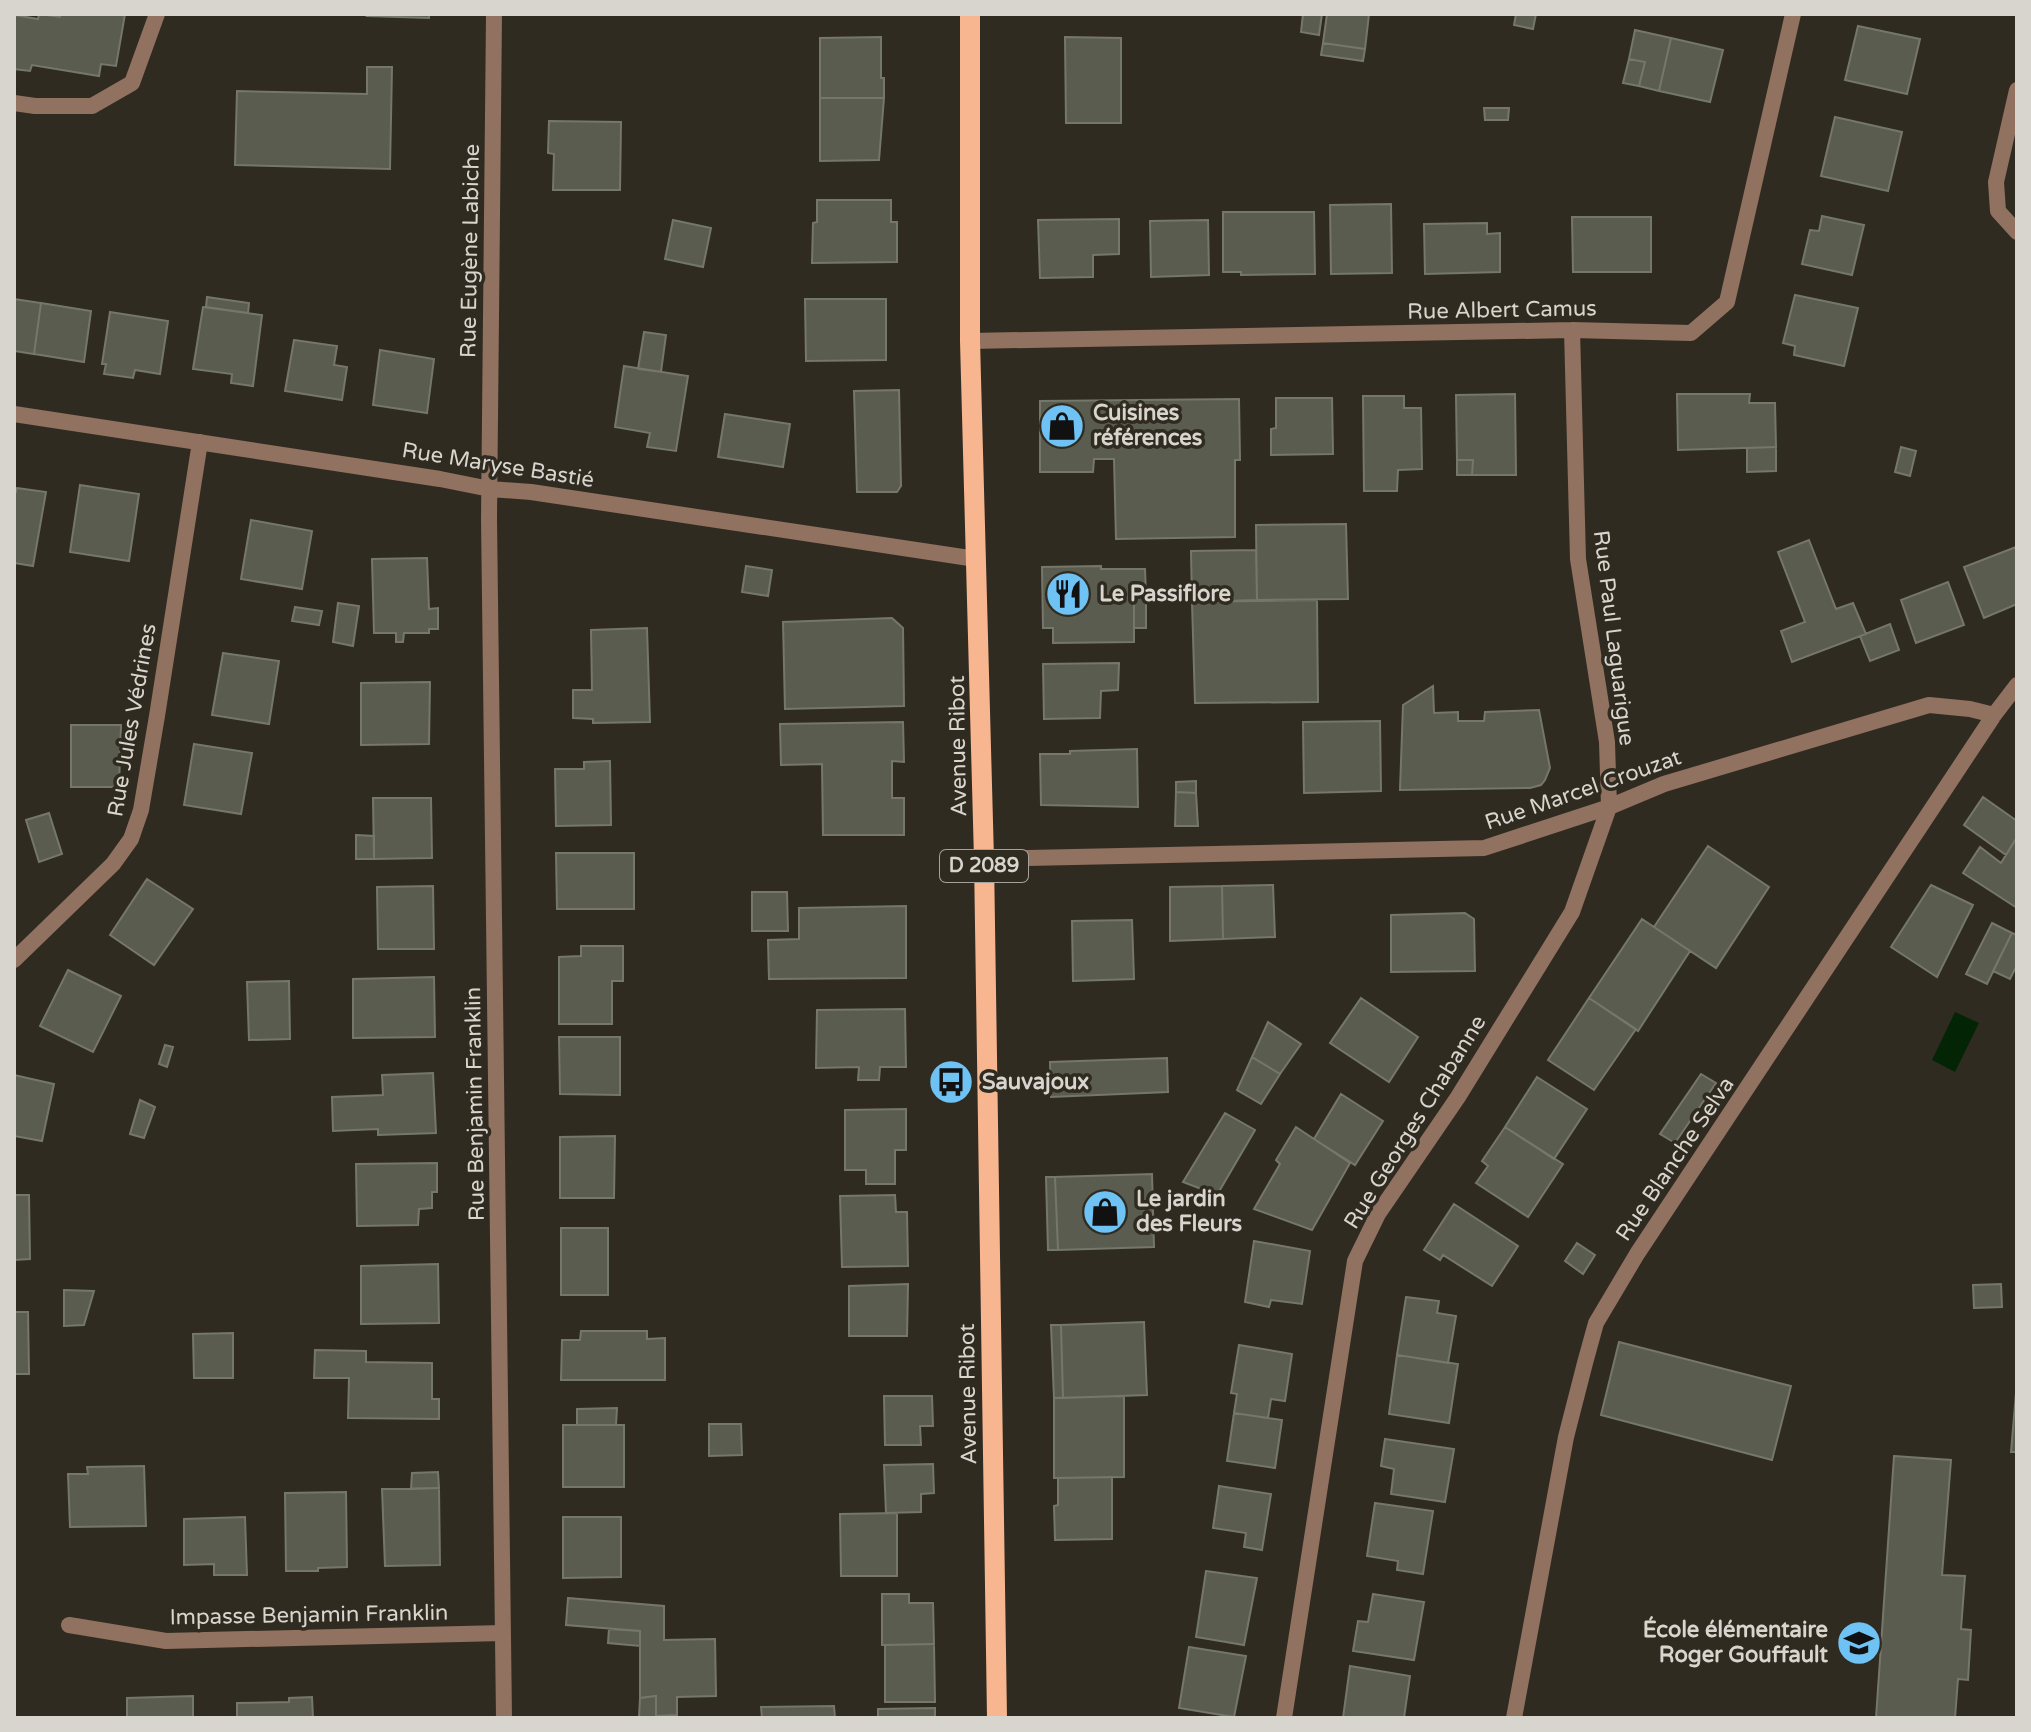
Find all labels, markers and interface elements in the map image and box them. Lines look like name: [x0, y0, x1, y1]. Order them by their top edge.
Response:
street label: Rue Eugène Labiche: [455, 144, 485, 358]
street label: Rue Albert Camus: [1407, 295, 1597, 325]
place label: Cuisines références: [1093, 400, 1203, 451]
shop icon: Cuisines références: [1038, 402, 1086, 450]
street label: Rue Maryse Bastié: [400, 437, 596, 493]
street label: Rue Paul Laguarigue: [1588, 529, 1640, 747]
restaurant icon: Le Passiflore: [1044, 570, 1092, 618]
place label: Le Passiflore: [1099, 581, 1231, 607]
street label: Rue Jules Védrines: [102, 621, 162, 819]
street label: Avenue Ribot: [944, 675, 972, 817]
street label: Rue Marcel Crouzat: [1482, 744, 1684, 836]
road number: D 2089: [940, 850, 1028, 882]
street label: Rue Benjamin Franklin: [460, 987, 490, 1221]
street label: Rue Georges Chabanne: [1339, 1010, 1491, 1234]
bus stop icon: Sauvajoux: [927, 1058, 975, 1106]
place label: Sauvajoux: [982, 1069, 1089, 1095]
street label: Rue Blanche Selva: [1610, 1072, 1740, 1246]
place label: Le jardin des Fleurs: [1136, 1186, 1243, 1237]
shop icon: Le jardin des Fleurs: [1081, 1188, 1129, 1236]
street label: Avenue Ribot: [954, 1323, 982, 1465]
street label: Impasse Benjamin Franklin: [169, 1600, 449, 1630]
place label: École élémentaire Roger Gouffault: [1643, 1616, 1829, 1668]
school or university icon: École élémentaire Roger Gouffault: [1835, 1619, 1883, 1667]

